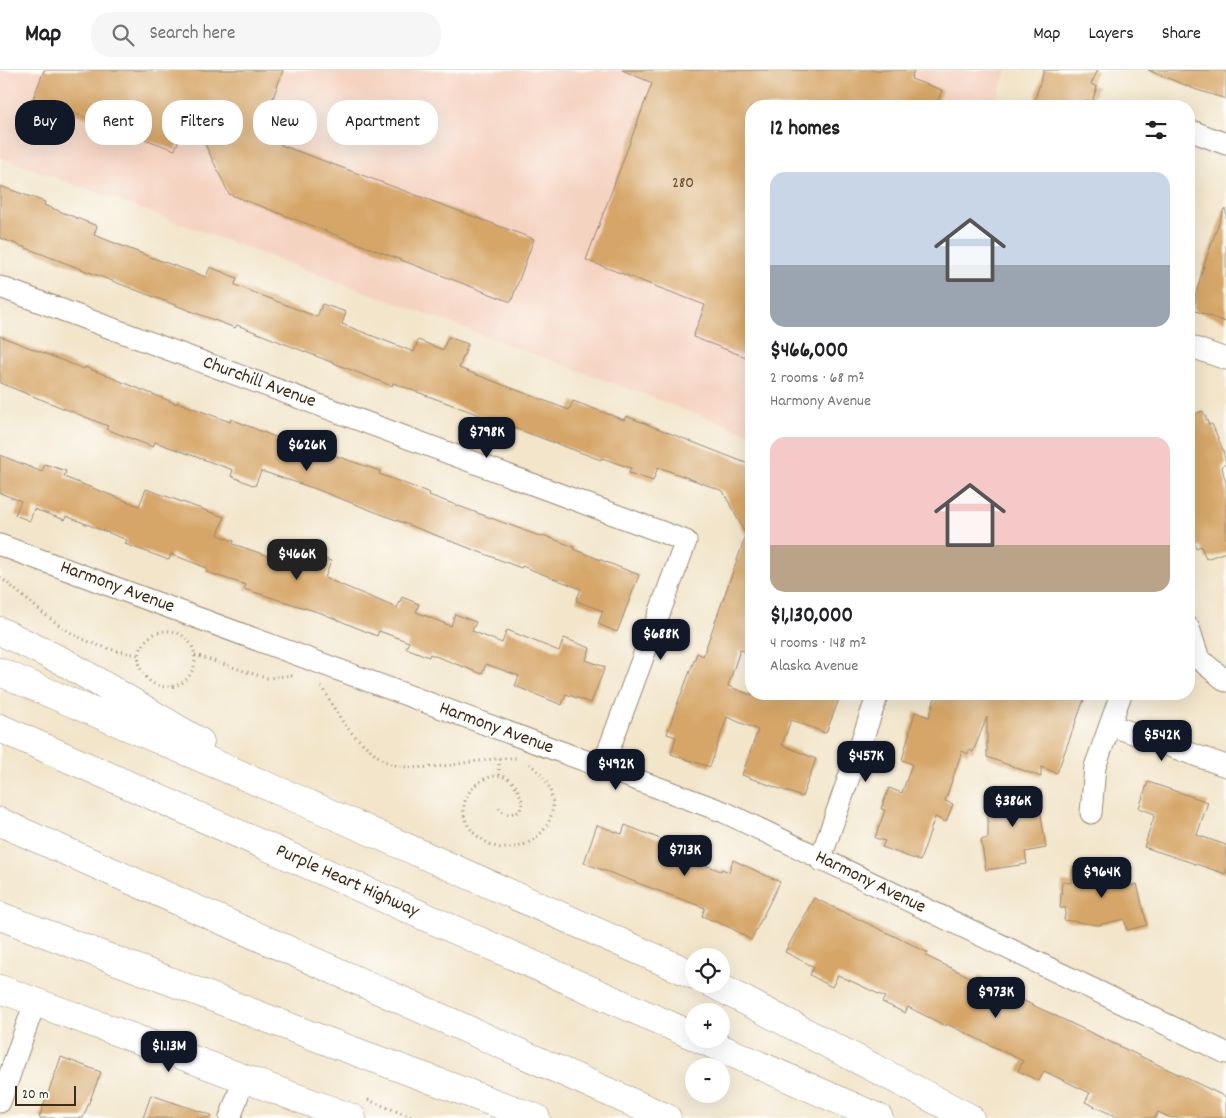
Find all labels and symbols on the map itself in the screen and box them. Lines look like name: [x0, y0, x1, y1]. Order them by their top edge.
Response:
house number: 280: [672, 172, 694, 195]
street label: Churchill Avenue: [199, 350, 319, 416]
pin: $798K: [452, 416, 522, 459]
pin: $626K: [272, 430, 342, 472]
pin: $466K: [262, 538, 332, 581]
street label: Harmony Avenue: [56, 555, 178, 621]
pin: $688K: [626, 618, 696, 661]
street label: Harmony Avenue: [435, 696, 557, 762]
pin: $542K: [1127, 720, 1197, 762]
pin: $457K: [831, 740, 901, 783]
pin: $492K: [581, 748, 651, 791]
pin: $386K: [978, 786, 1048, 828]
pin: $713K: [650, 834, 720, 877]
street label: Purple Heart Highway: [271, 838, 423, 926]
street label: Harmony Avenue: [810, 845, 930, 921]
pin: $964K: [1067, 856, 1137, 899]
pin: $973K: [961, 976, 1031, 1019]
pin: $1.13M: [128, 1030, 210, 1073]
scale bar: [15, 1083, 76, 1106]

